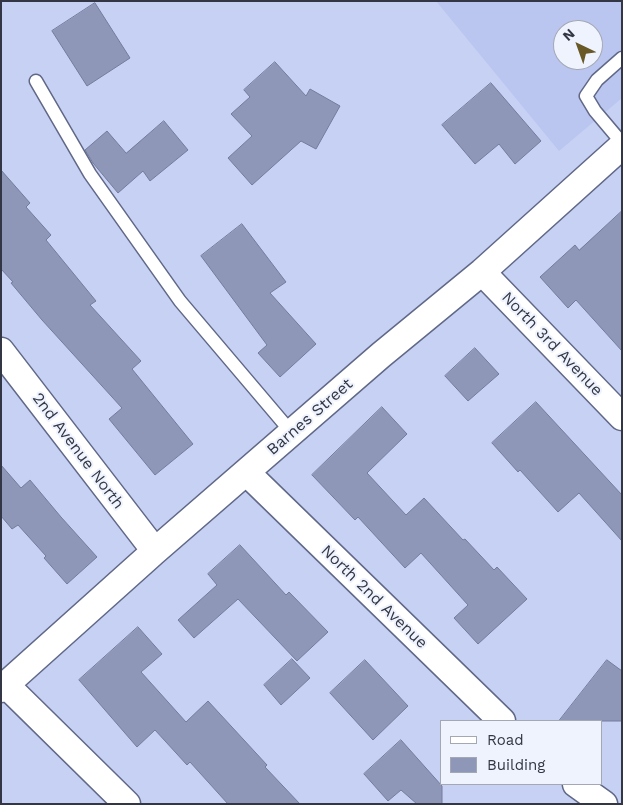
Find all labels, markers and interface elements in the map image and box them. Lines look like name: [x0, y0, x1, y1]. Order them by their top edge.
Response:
north arrow: [553, 20, 603, 70]
text: N: [559, 25, 578, 44]
street label: North 3rd Avenue: [498, 288, 606, 400]
street label: Barnes Street: [263, 375, 357, 459]
street label: 2nd Avenue North: [28, 389, 128, 513]
street label: North 2nd Avenue: [317, 541, 431, 653]
legend: [440, 720, 603, 785]
text: Road: [487, 731, 524, 749]
text: Building: [487, 756, 545, 774]

